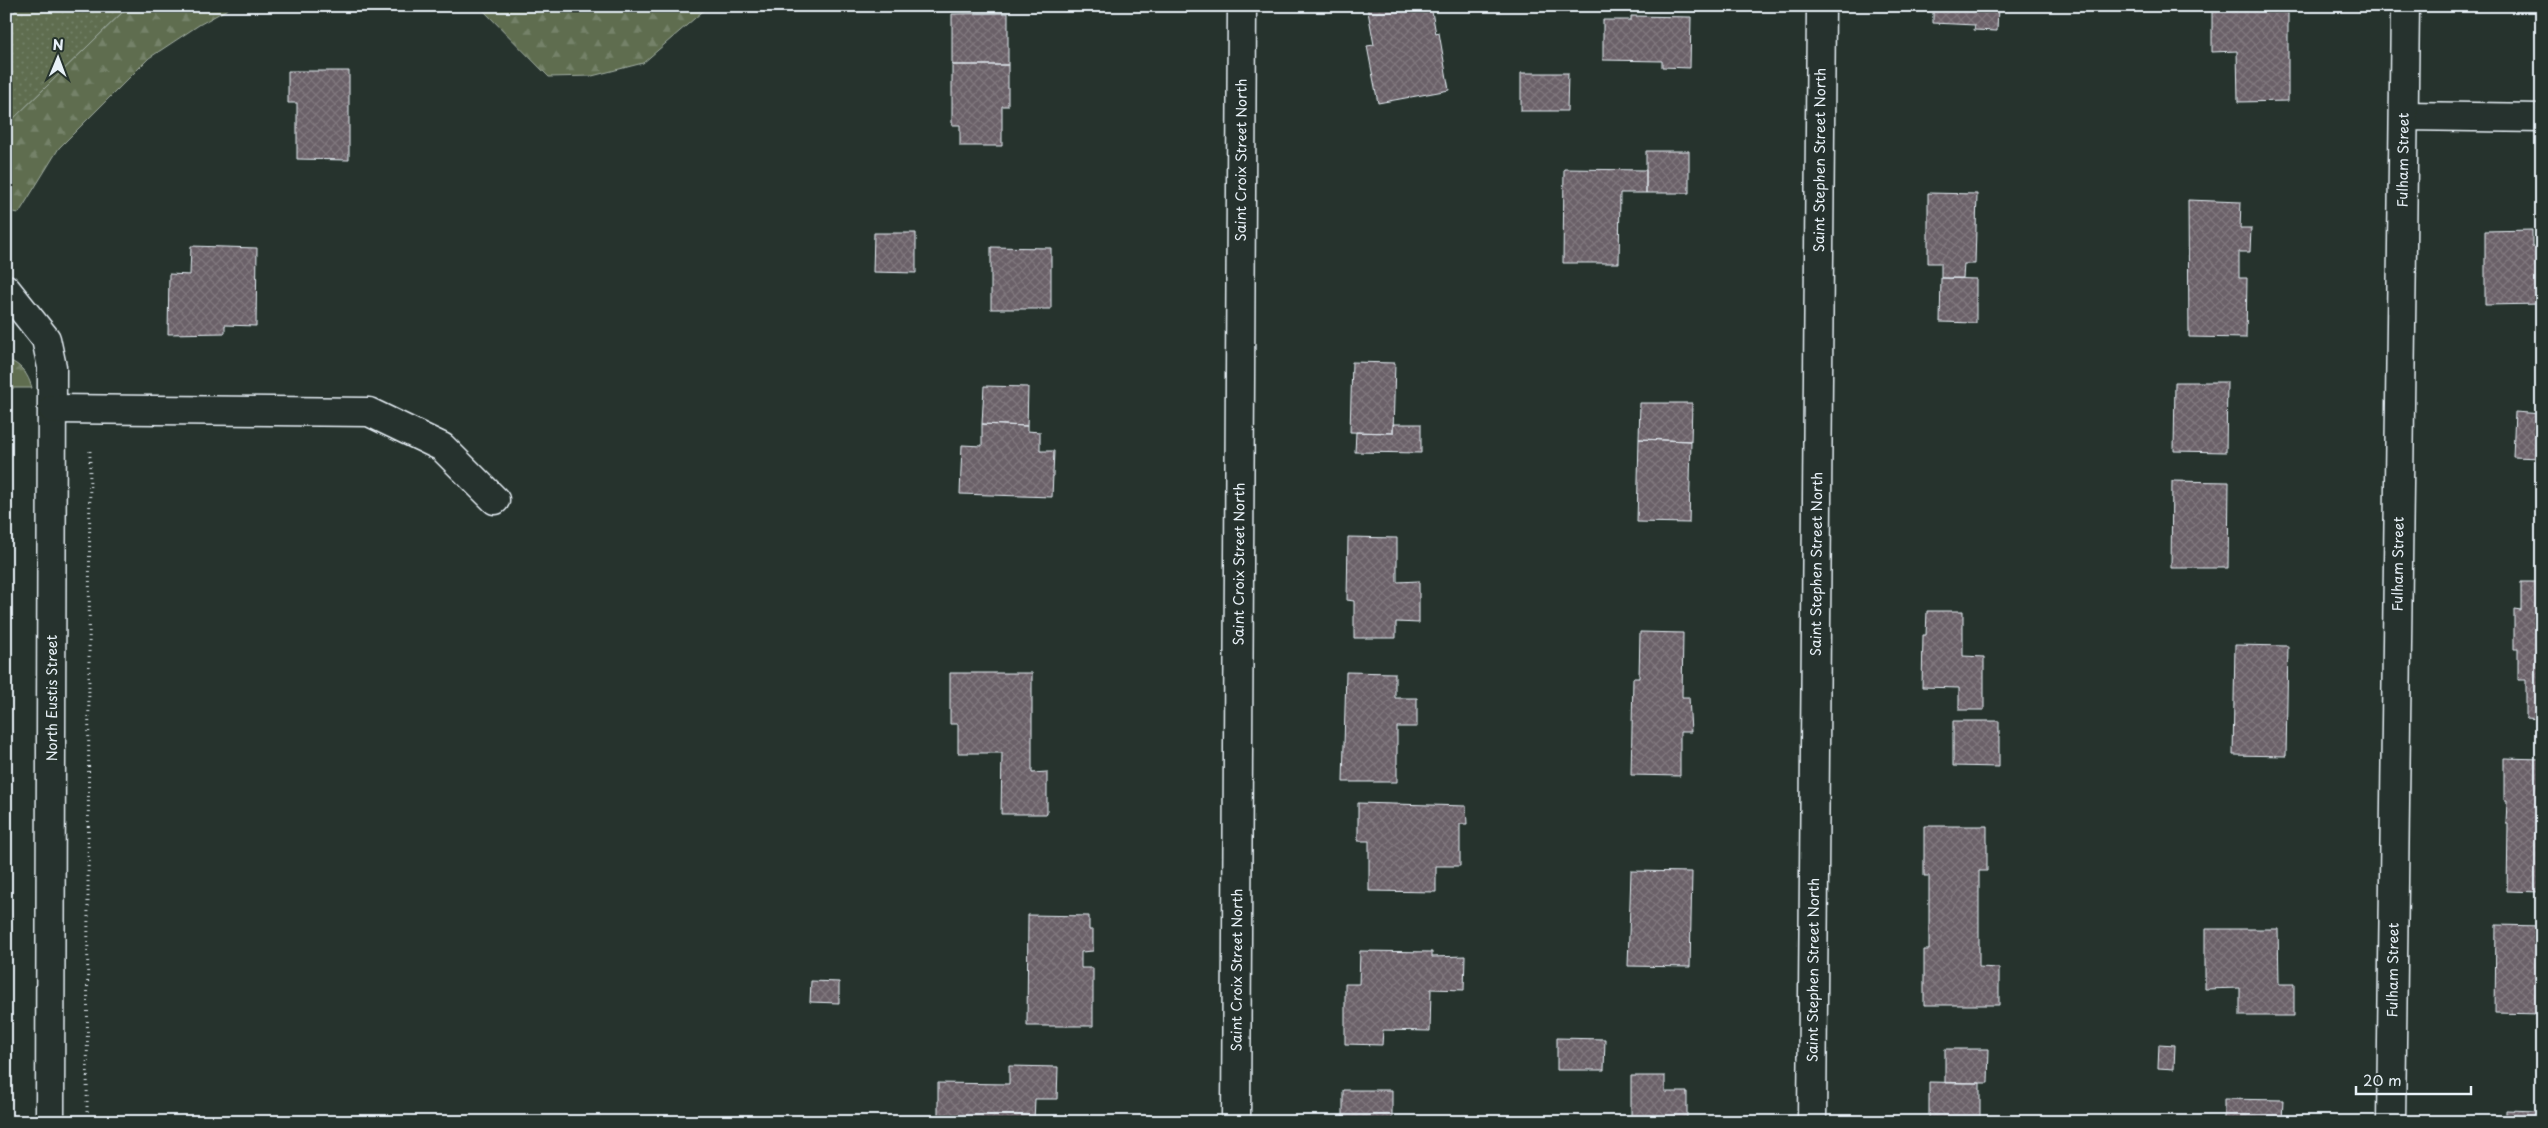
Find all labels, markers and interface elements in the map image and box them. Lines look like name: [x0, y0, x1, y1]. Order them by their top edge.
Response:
north arrow: [32, 32, 82, 82]
text: N: [53, 34, 64, 55]
street label: Saint Stephen Street North: [1808, 68, 1831, 252]
street label: Saint Croix Street North: [1230, 79, 1252, 242]
street label: Fulham Street: [2391, 112, 2414, 208]
street label: Saint Stephen Street North: [1805, 472, 1827, 656]
street label: Saint Croix Street North: [1228, 483, 1249, 645]
street label: Fulham Street: [2386, 516, 2409, 612]
street label: North Eustis Street: [41, 634, 62, 761]
street label: Saint Stephen Street North: [1801, 878, 1824, 1062]
street label: Saint Croix Street North: [1225, 889, 1247, 1051]
street label: Fulham Street: [2381, 922, 2404, 1018]
scale bar: [2356, 1063, 2470, 1095]
text: 20 m: [2363, 1068, 2402, 1091]

